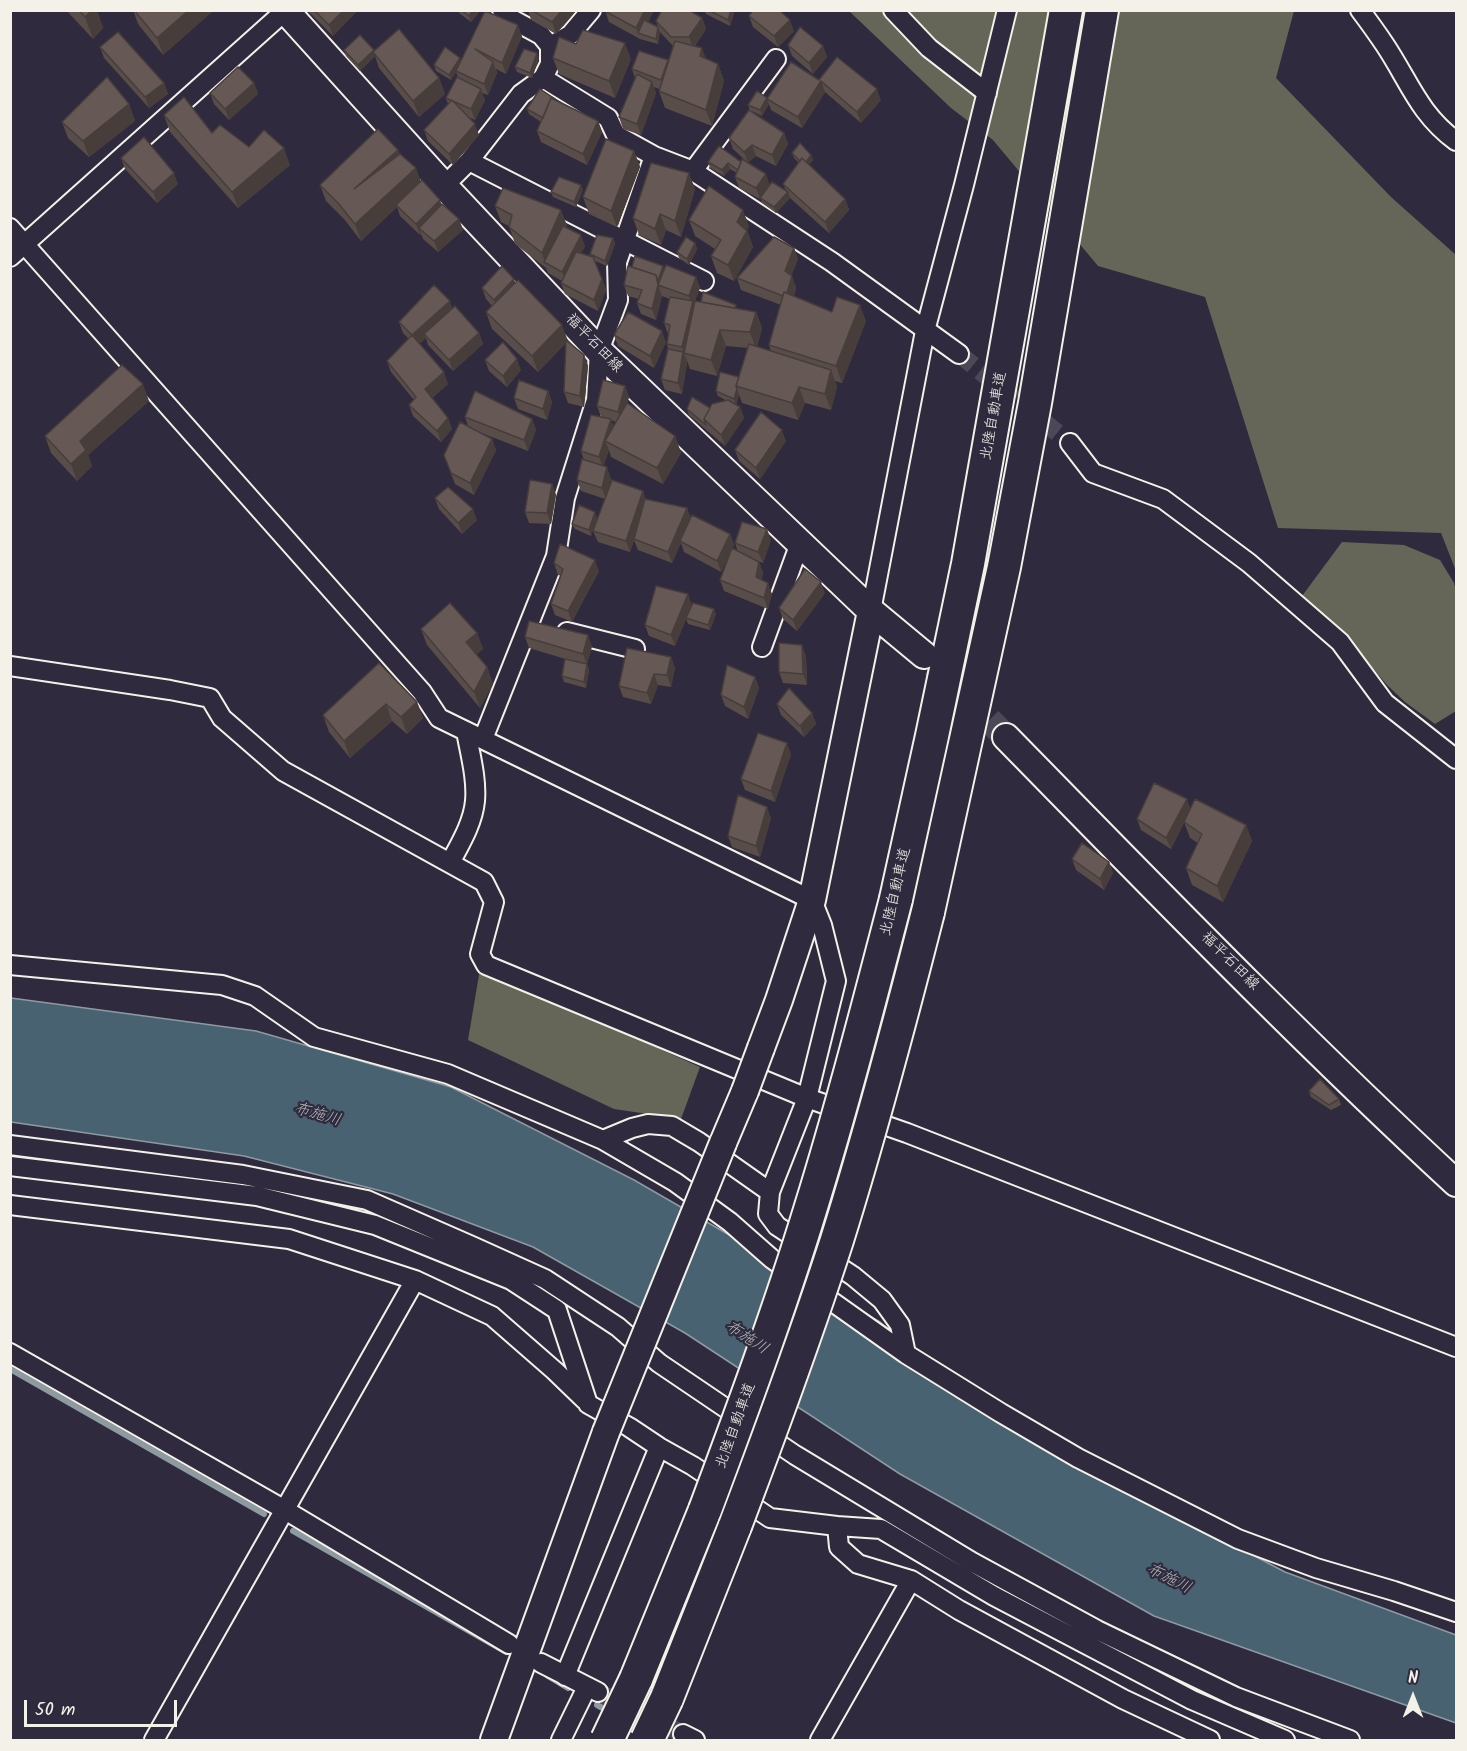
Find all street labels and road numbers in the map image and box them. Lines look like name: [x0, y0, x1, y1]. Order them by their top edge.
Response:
street label: 福平石田線: [560, 311, 626, 377]
street label: 北陸自動車道: [978, 370, 1012, 462]
street label: 北陸自動車道: [878, 846, 916, 938]
street label: 福平石田線: [1196, 929, 1262, 995]
street label: 北陸自動車道: [713, 1381, 761, 1471]

